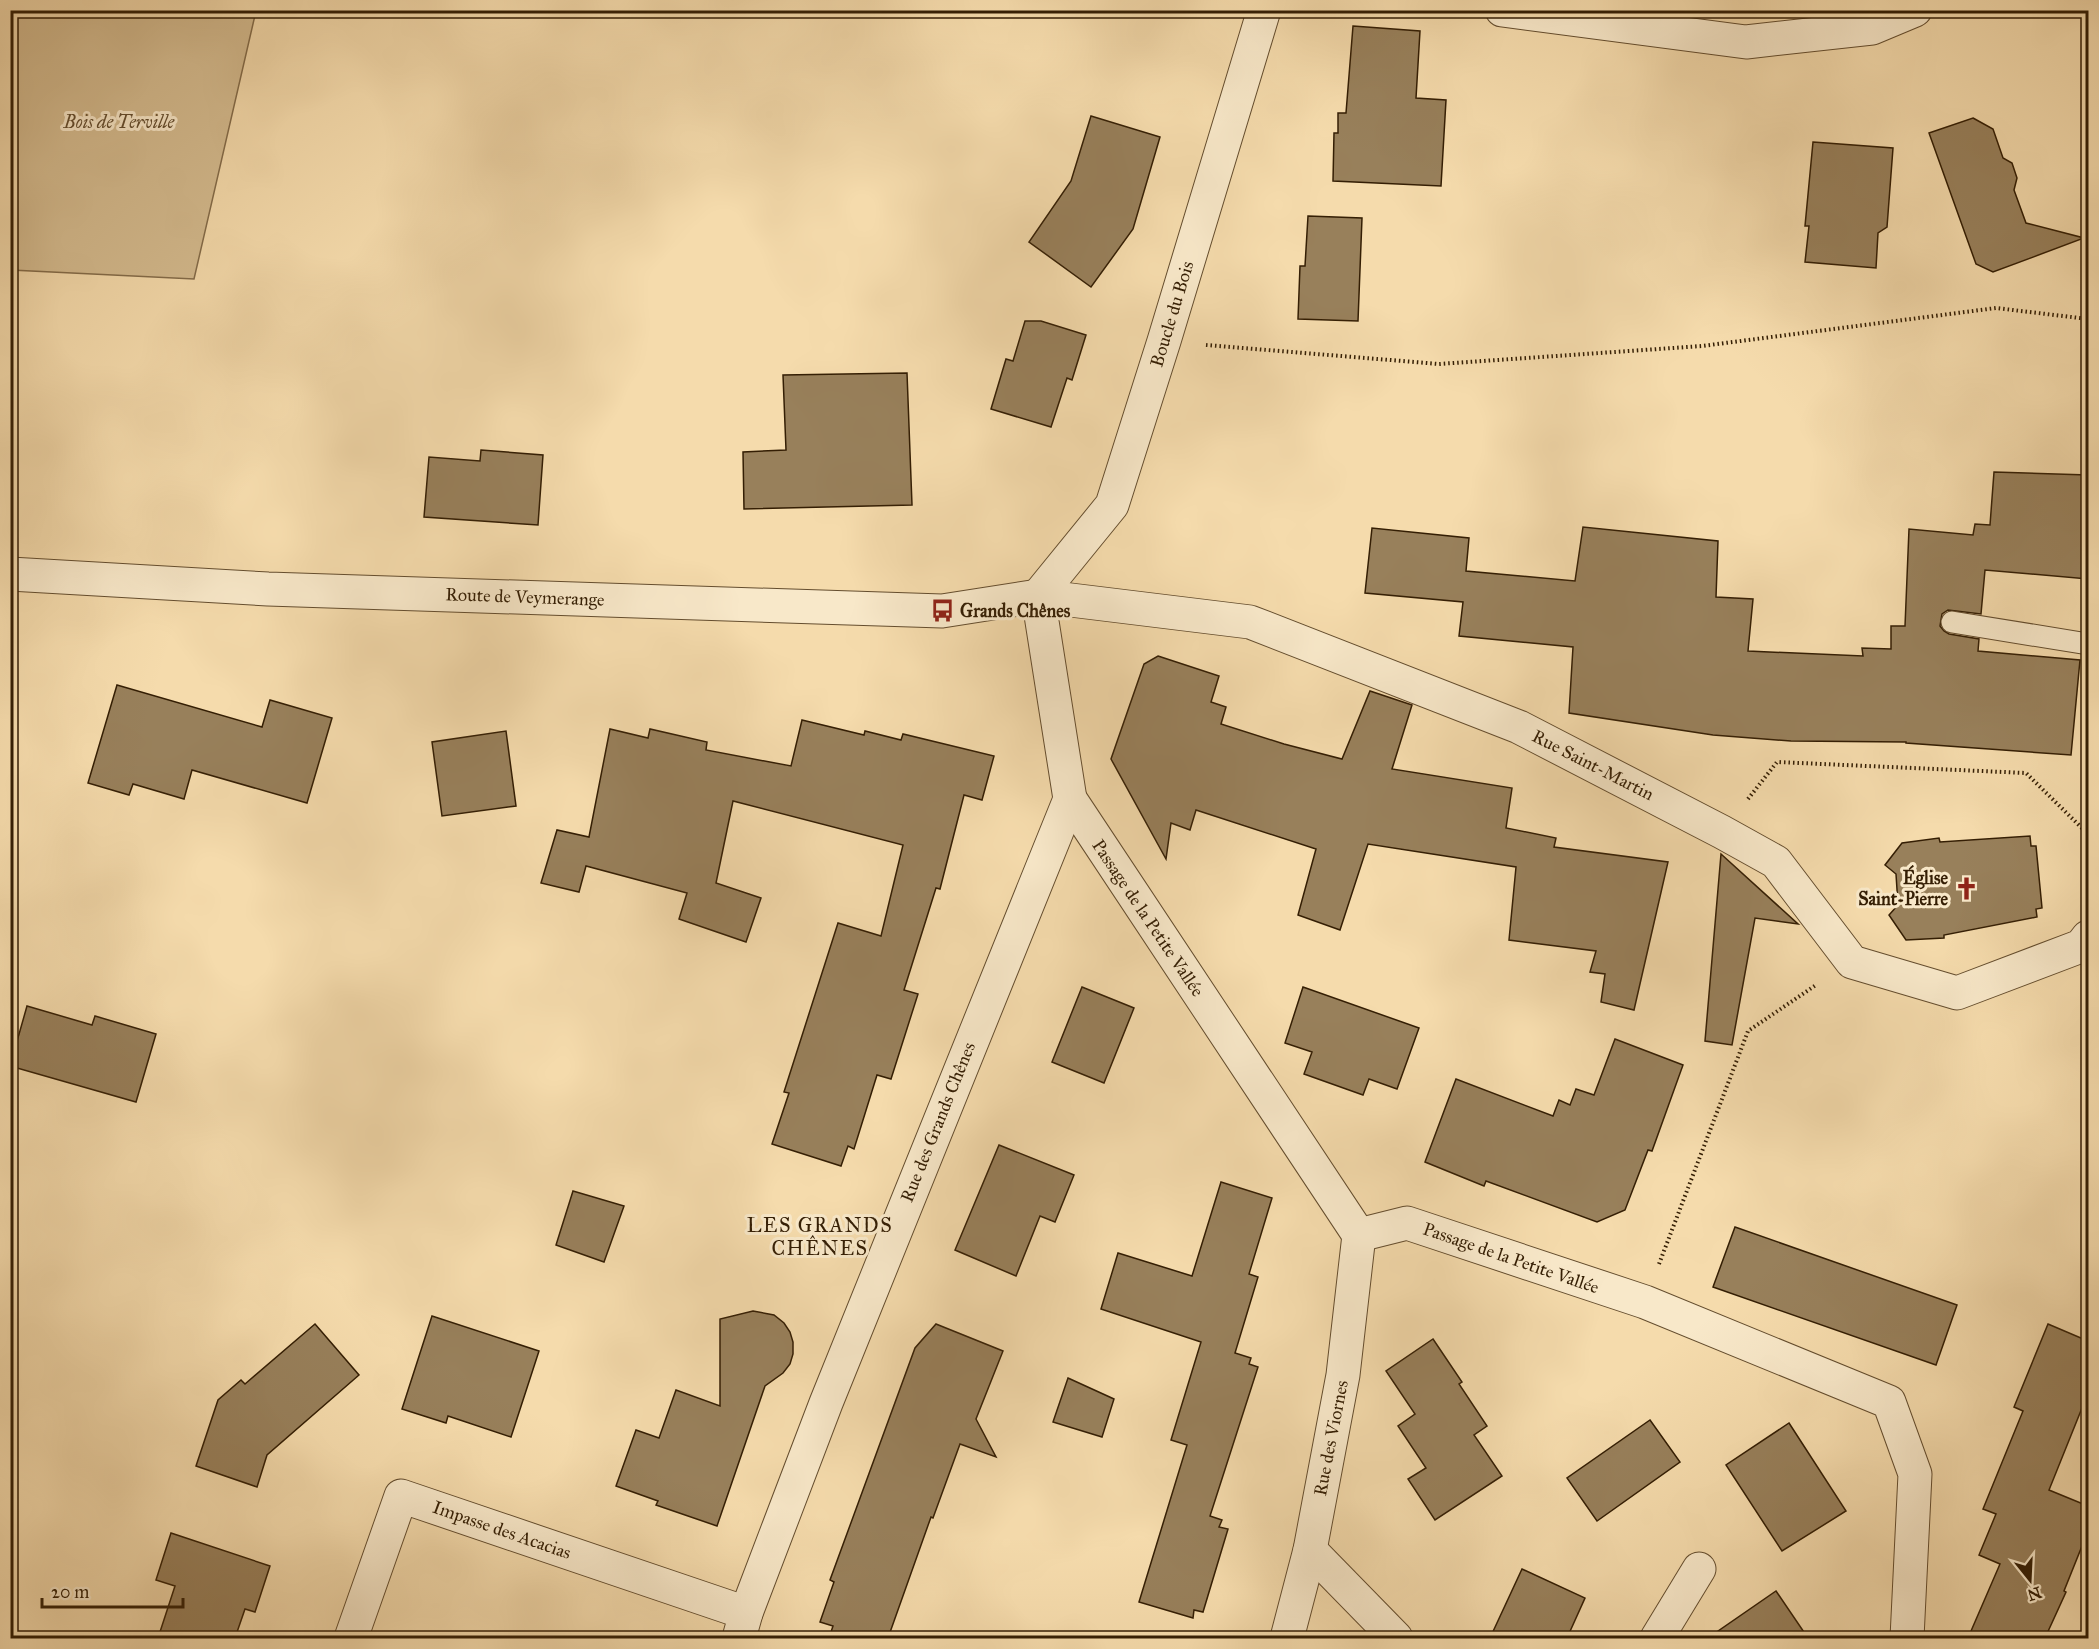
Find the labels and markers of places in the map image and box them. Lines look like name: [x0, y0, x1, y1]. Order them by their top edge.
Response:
bus stop icon: Grands Chênes: [929, 598, 955, 624]
place label: Grands Chênes: [960, 600, 1071, 622]
place label: Église Saint-Pierre: [1858, 864, 1948, 910]
church icon: Église Saint-Pierre: [1953, 875, 1979, 901]

